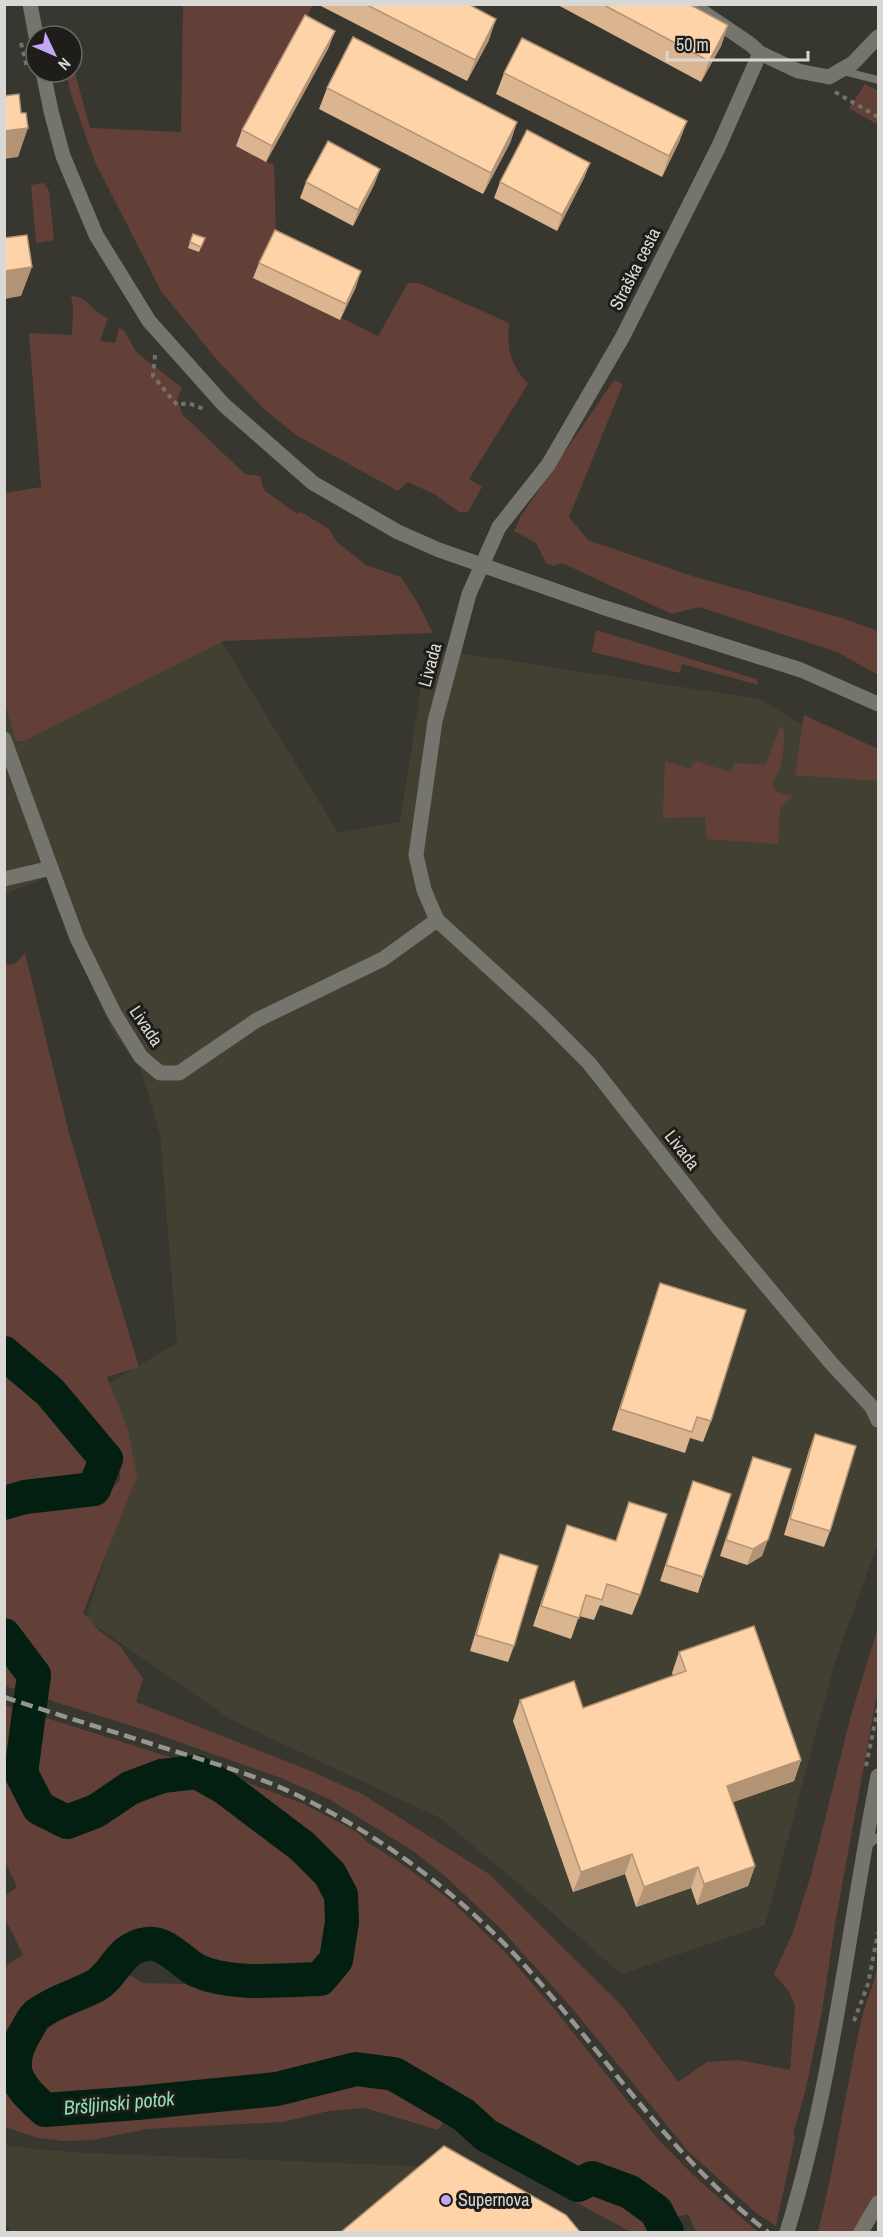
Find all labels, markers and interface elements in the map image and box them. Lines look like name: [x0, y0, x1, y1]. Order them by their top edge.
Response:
north arrow: [24, 24, 84, 84]
scale bar: [667, 24, 808, 62]
text: 50 m: [676, 32, 709, 57]
text: N: [54, 53, 76, 75]
street label: Straška cesta: [603, 223, 666, 314]
street label: Livada: [412, 640, 447, 690]
street label: Livada: [124, 1000, 169, 1051]
street label: Livada: [659, 1125, 706, 1175]
water label: Bršljinski potok: [62, 2084, 176, 2121]
place label: Supernova: [458, 2187, 529, 2212]
marker: Supernova: [439, 2193, 453, 2207]

